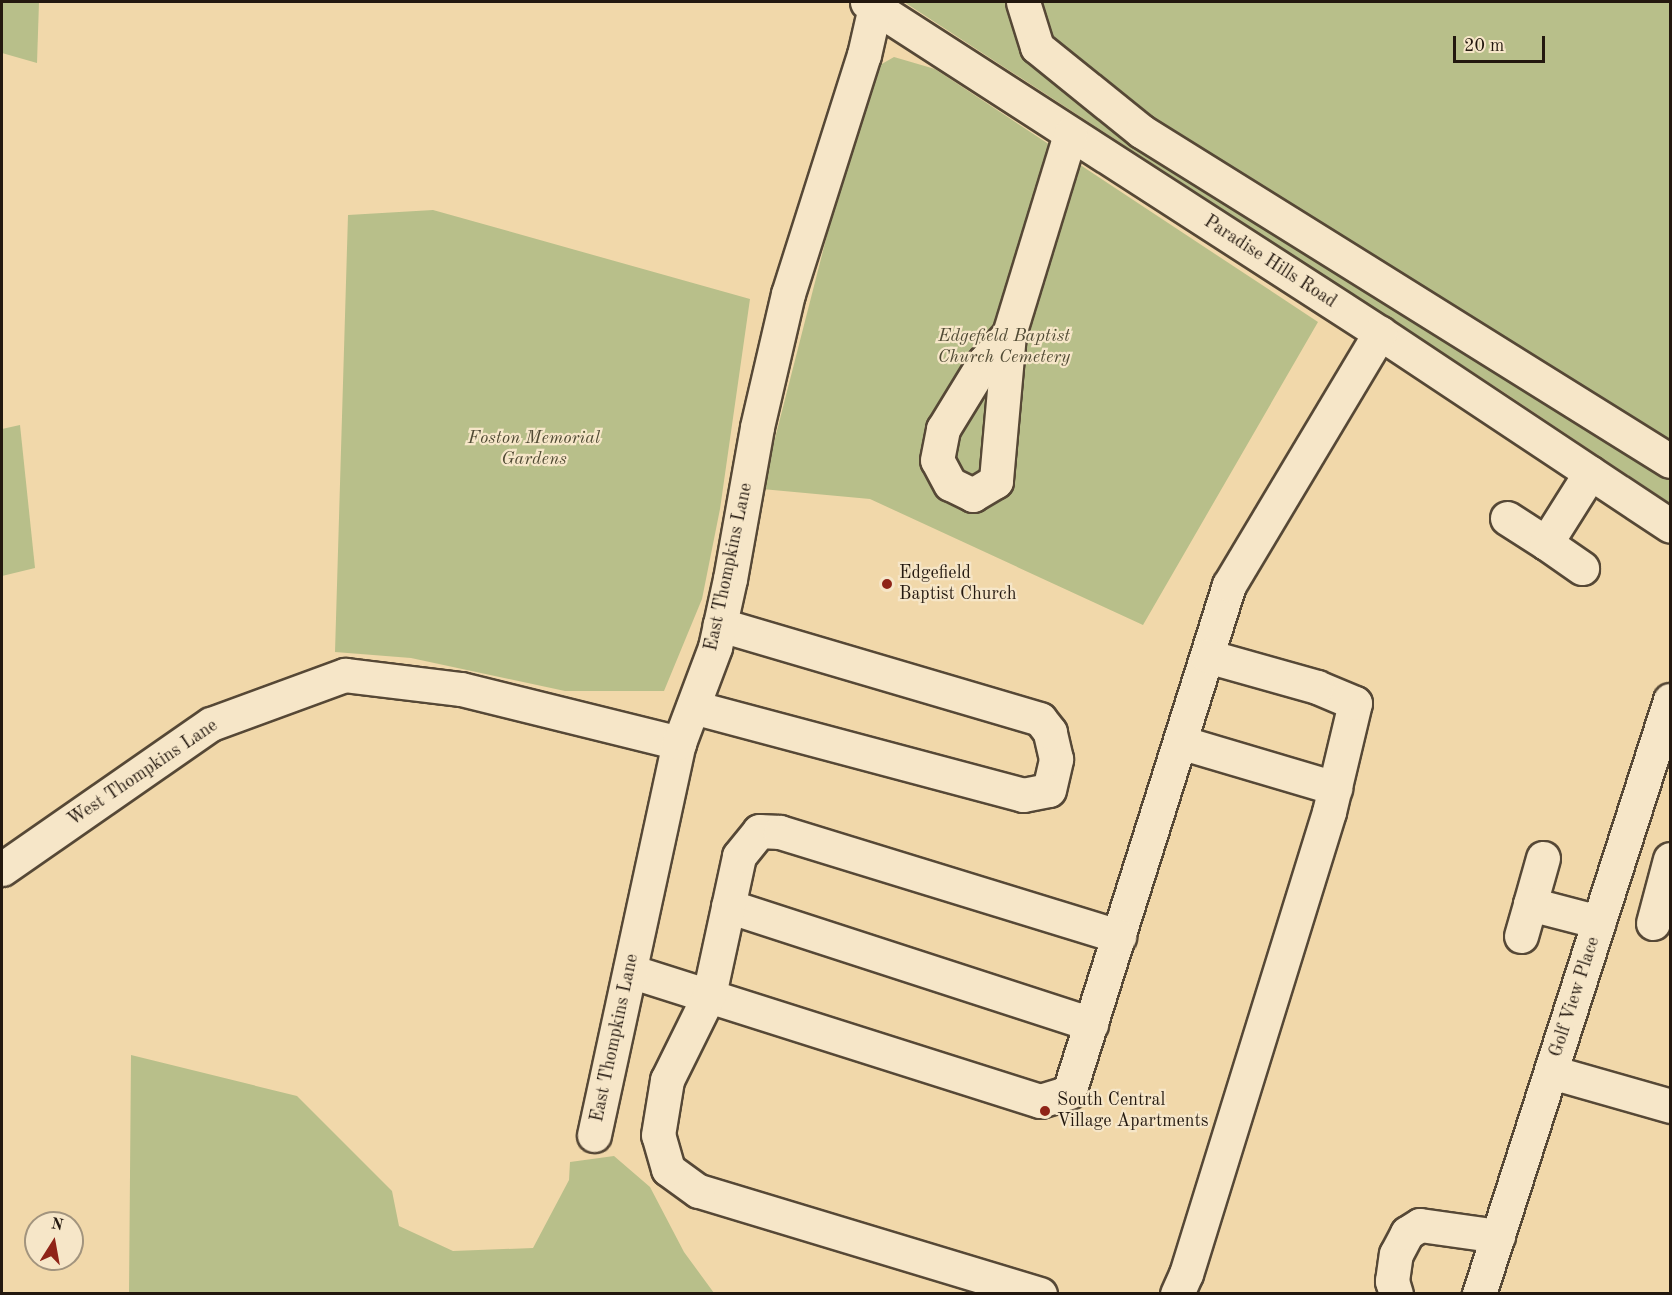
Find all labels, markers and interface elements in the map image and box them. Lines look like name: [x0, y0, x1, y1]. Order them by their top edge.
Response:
scale bar: [1456, 24, 1548, 62]
text: 20 m: [1464, 37, 1504, 55]
street label: Paradise Hills Road: [1200, 211, 1340, 313]
park label: Edgefield Baptist Church Cemetery: [938, 326, 1070, 368]
park label: Foston Memorial Gardens: [468, 428, 600, 470]
street label: East Thompkins Lane: [701, 481, 757, 653]
place label: Edgefield Baptist Church: [899, 563, 1016, 606]
marker: Edgefield Baptist Church: [880, 577, 894, 591]
street label: West Thompkins Lane: [64, 715, 222, 831]
street label: Golf View Place: [1545, 934, 1605, 1060]
street label: East Thompkins Lane: [587, 952, 643, 1124]
place label: South Central Village Apartments: [1057, 1090, 1209, 1132]
marker: South Central Village Apartments: [1038, 1104, 1052, 1118]
north arrow: [24, 1211, 84, 1271]
text: N: [50, 1216, 65, 1234]

